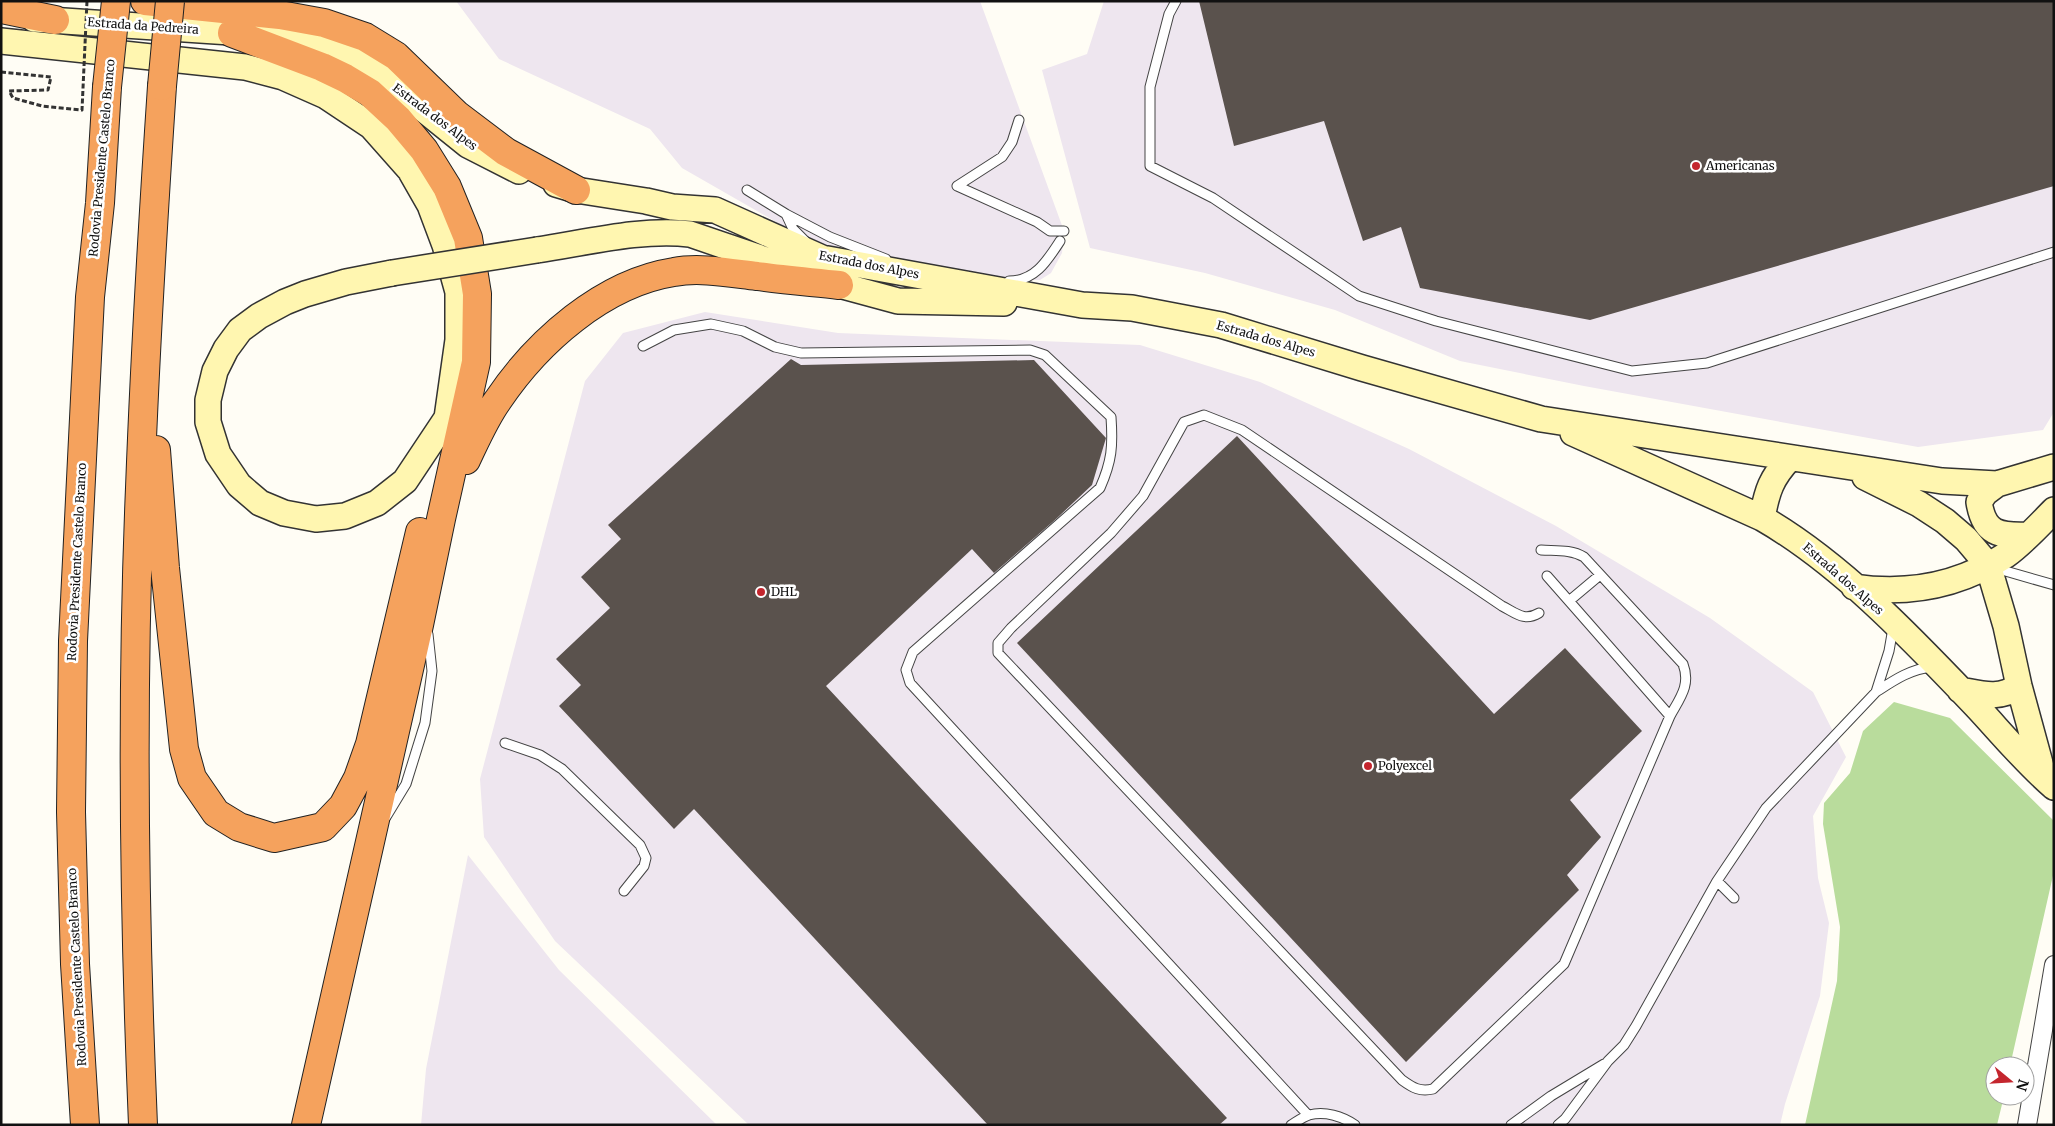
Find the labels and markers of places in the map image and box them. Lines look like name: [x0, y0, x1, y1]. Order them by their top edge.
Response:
place label: Americanas: [1705, 158, 1775, 173]
marker: Americanas: [1690, 160, 1702, 172]
place label: DHL: [771, 584, 797, 599]
marker: DHL: [755, 586, 767, 598]
place label: Polyexcel: [1378, 758, 1432, 773]
marker: Polyexcel: [1362, 760, 1374, 772]

